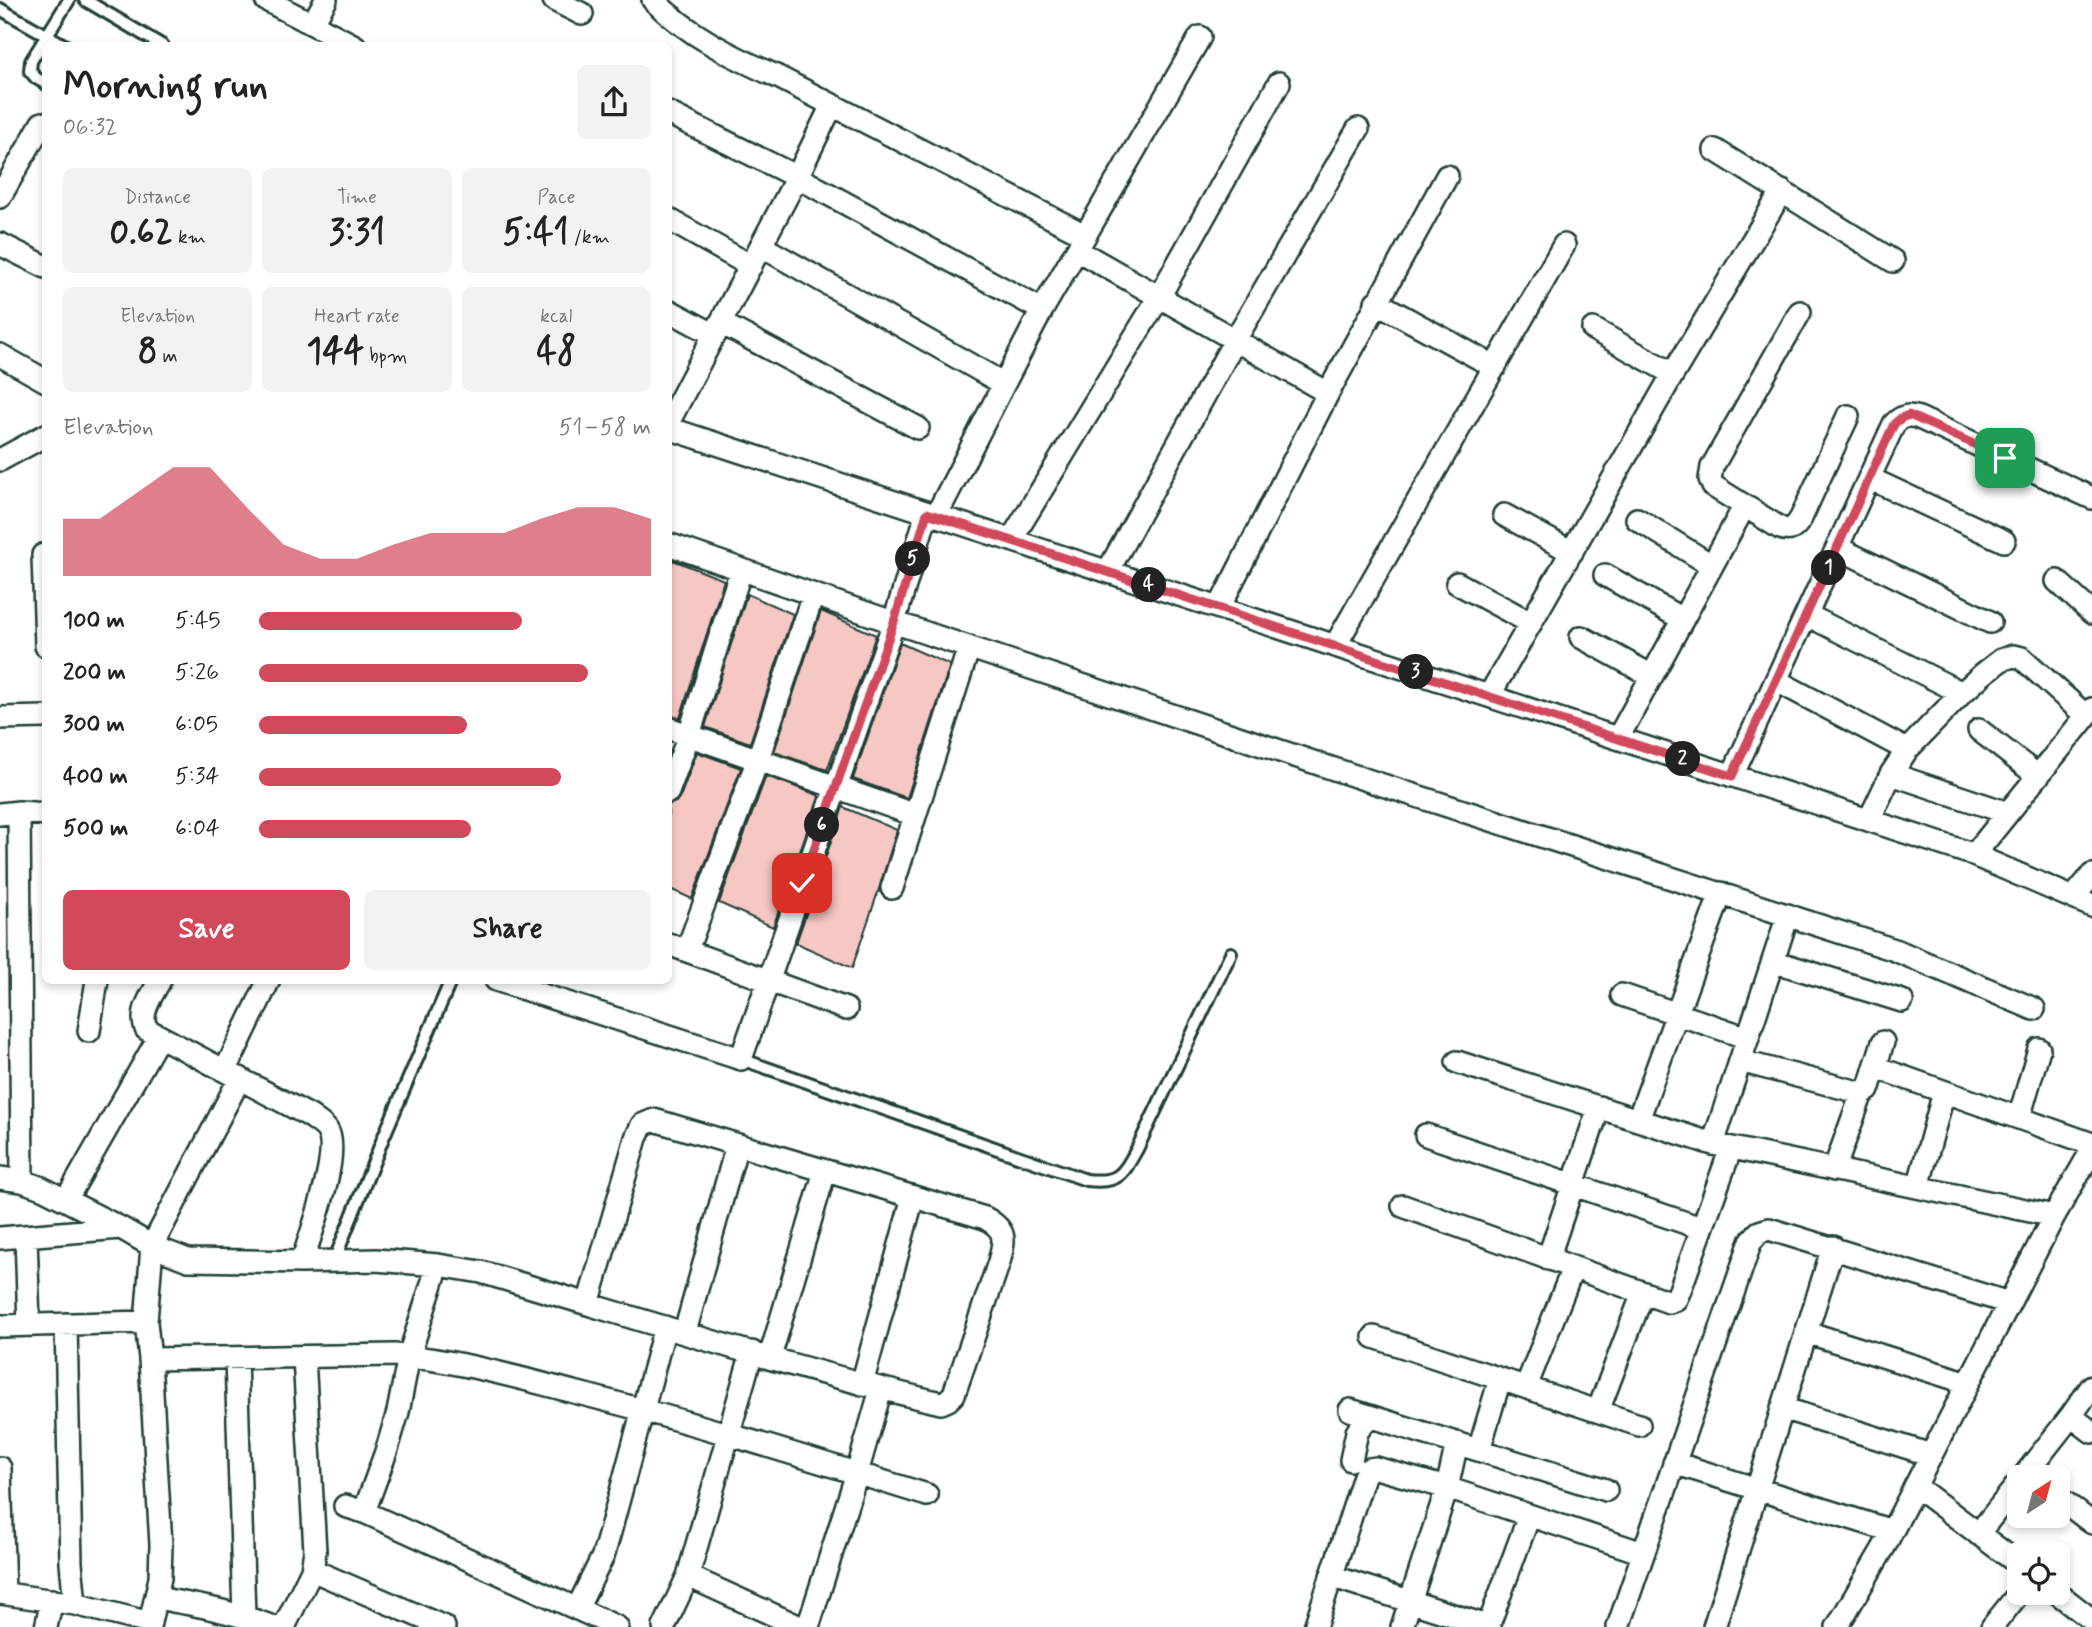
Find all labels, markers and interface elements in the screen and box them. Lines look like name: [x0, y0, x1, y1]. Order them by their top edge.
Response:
text: Morning run: [63, 62, 268, 111]
button: share: [577, 65, 651, 139]
text: 06:32: [63, 113, 117, 143]
text: Distance: [124, 185, 191, 210]
text: Time: [337, 185, 377, 210]
text: Pace: [537, 185, 575, 210]
text: 0.62: [110, 210, 173, 256]
text: 3:31: [329, 210, 385, 256]
text: 5:41: [503, 210, 569, 256]
text: km: [173, 225, 206, 250]
text: /km: [569, 225, 610, 250]
text: Elevation: [120, 304, 195, 329]
text: Heart rate: [314, 304, 400, 329]
text: kcal: [540, 304, 572, 329]
text: 8: [138, 329, 157, 375]
text: 144: [307, 329, 364, 375]
text: 48: [537, 329, 576, 375]
text: m: [157, 344, 178, 369]
text: bpm: [364, 344, 407, 369]
text: Elevation: [63, 413, 154, 443]
text: 51–58 m: [559, 413, 651, 443]
pin: [1975, 428, 2035, 488]
icon: arrive: [1986, 439, 2024, 477]
pin: 5: [895, 542, 930, 576]
text: 5: [907, 546, 918, 571]
pin: 1: [1812, 550, 1846, 586]
text: 1: [1824, 555, 1833, 580]
pin: 4: [1132, 568, 1166, 602]
text: 4: [1143, 572, 1154, 597]
text: 100 m: [63, 606, 125, 636]
text: 5:45: [175, 606, 221, 636]
pin: 3: [1398, 654, 1434, 690]
text: 200 m: [63, 658, 126, 688]
text: 5:26: [175, 658, 219, 688]
text: 3: [1411, 659, 1420, 684]
text: 300 m: [63, 710, 125, 740]
text: 6:05: [175, 710, 218, 740]
pin: 2: [1666, 742, 1700, 776]
text: 2: [1678, 746, 1687, 771]
text: 400 m: [63, 762, 128, 792]
text: 5:34: [175, 762, 219, 792]
pin: 6: [804, 808, 840, 842]
text: 6: [817, 812, 826, 837]
text: 500 m: [63, 814, 128, 844]
text: 6:04: [175, 814, 220, 844]
pin: [772, 853, 832, 913]
icon: check: [783, 864, 821, 902]
button: Save: [63, 890, 350, 970]
button: Share: [364, 890, 651, 970]
north arrow: [2007, 1465, 2070, 1528]
map controls: [2007, 1465, 2070, 1605]
button: locate: [2007, 1542, 2070, 1605]

